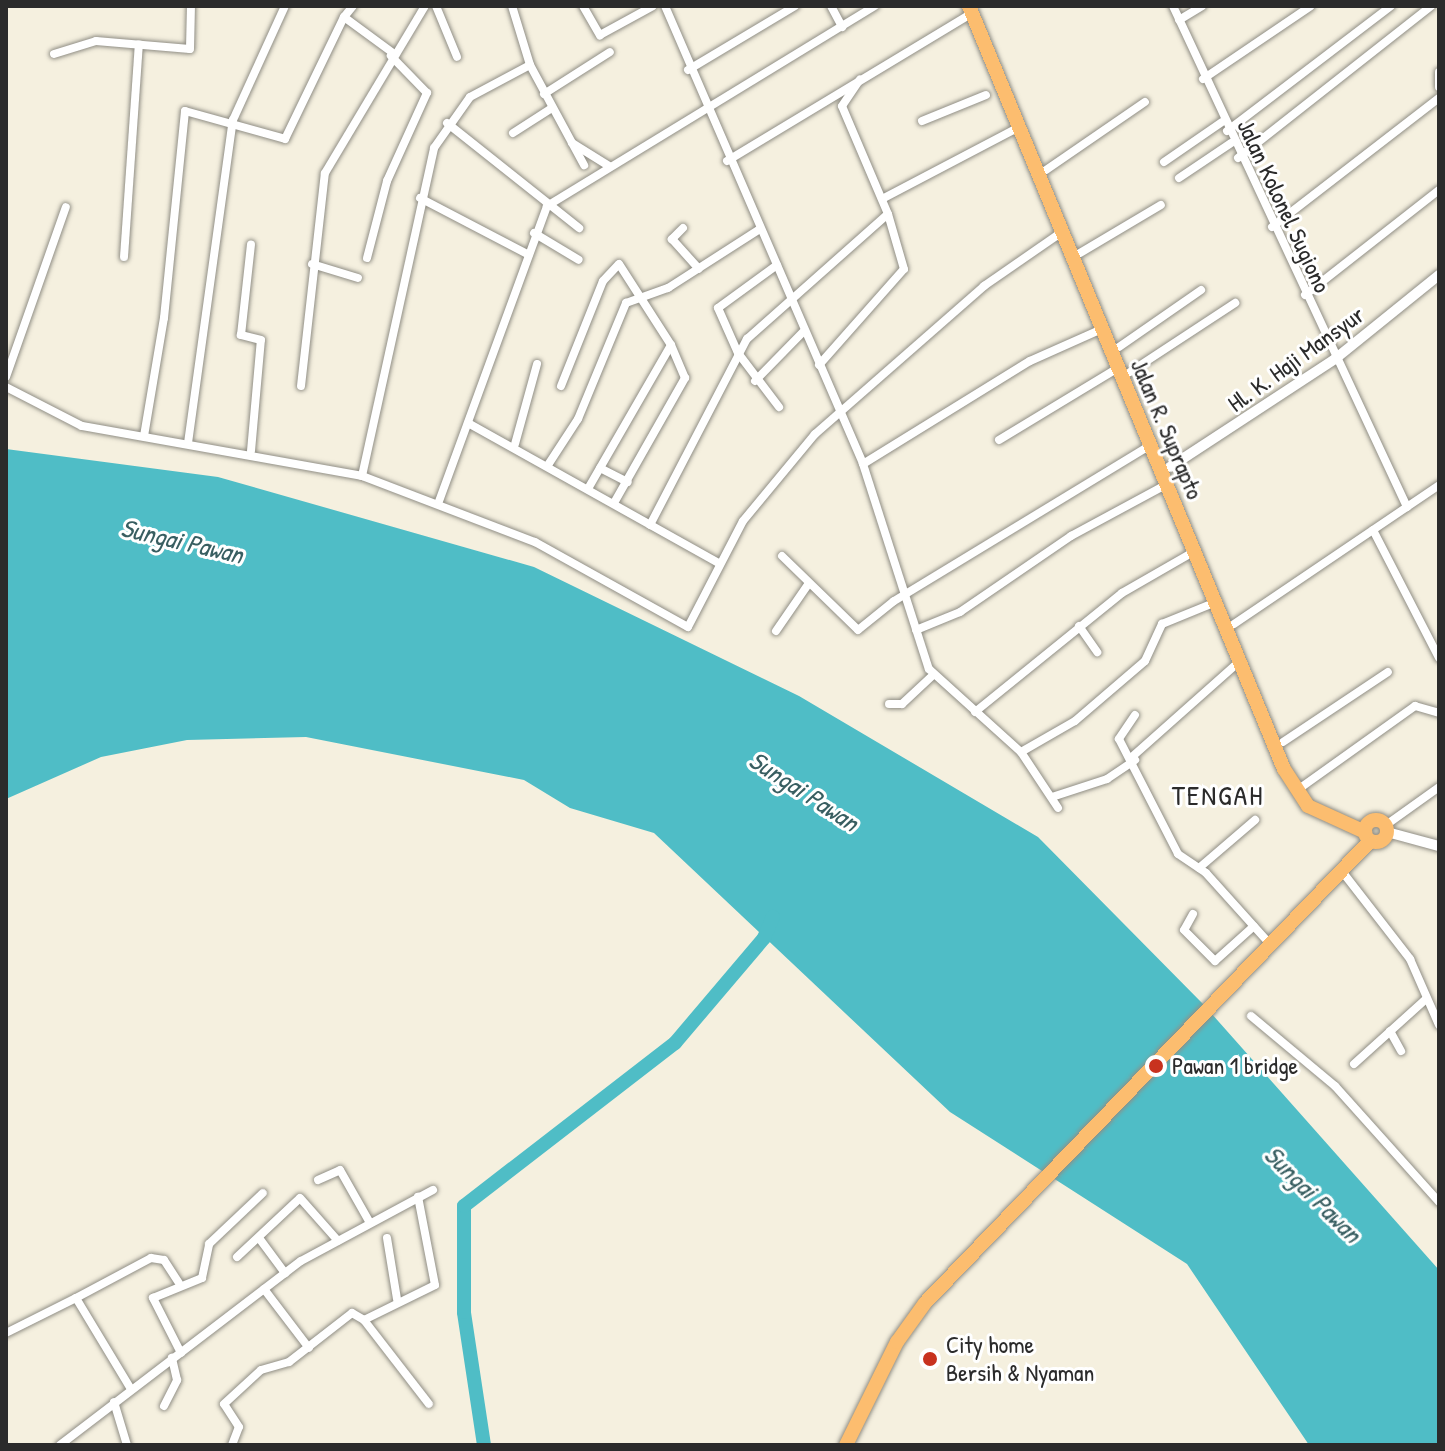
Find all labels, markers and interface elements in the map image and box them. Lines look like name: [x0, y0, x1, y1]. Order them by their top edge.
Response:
street label: Jalan Kolonel Sugiono: [1231, 115, 1337, 297]
street label: Hl. K. Haji Mansyur: [1222, 300, 1370, 418]
street label: Jalan R. Suprapto: [1124, 354, 1210, 504]
water label: Sungai Pawan: [118, 512, 246, 570]
water label: Sungai Pawan: [743, 744, 865, 838]
district label: TENGAH: [1172, 778, 1264, 812]
place label: Pawan 1 bridge: [1172, 1052, 1298, 1080]
marker: Pawan 1 bridge: [1147, 1057, 1165, 1075]
water label: Sungai Pawan: [1258, 1139, 1368, 1249]
place label: City home Bersih & Nyaman: [946, 1331, 1094, 1387]
marker: City home Bersih & Nyaman: [921, 1350, 939, 1368]

